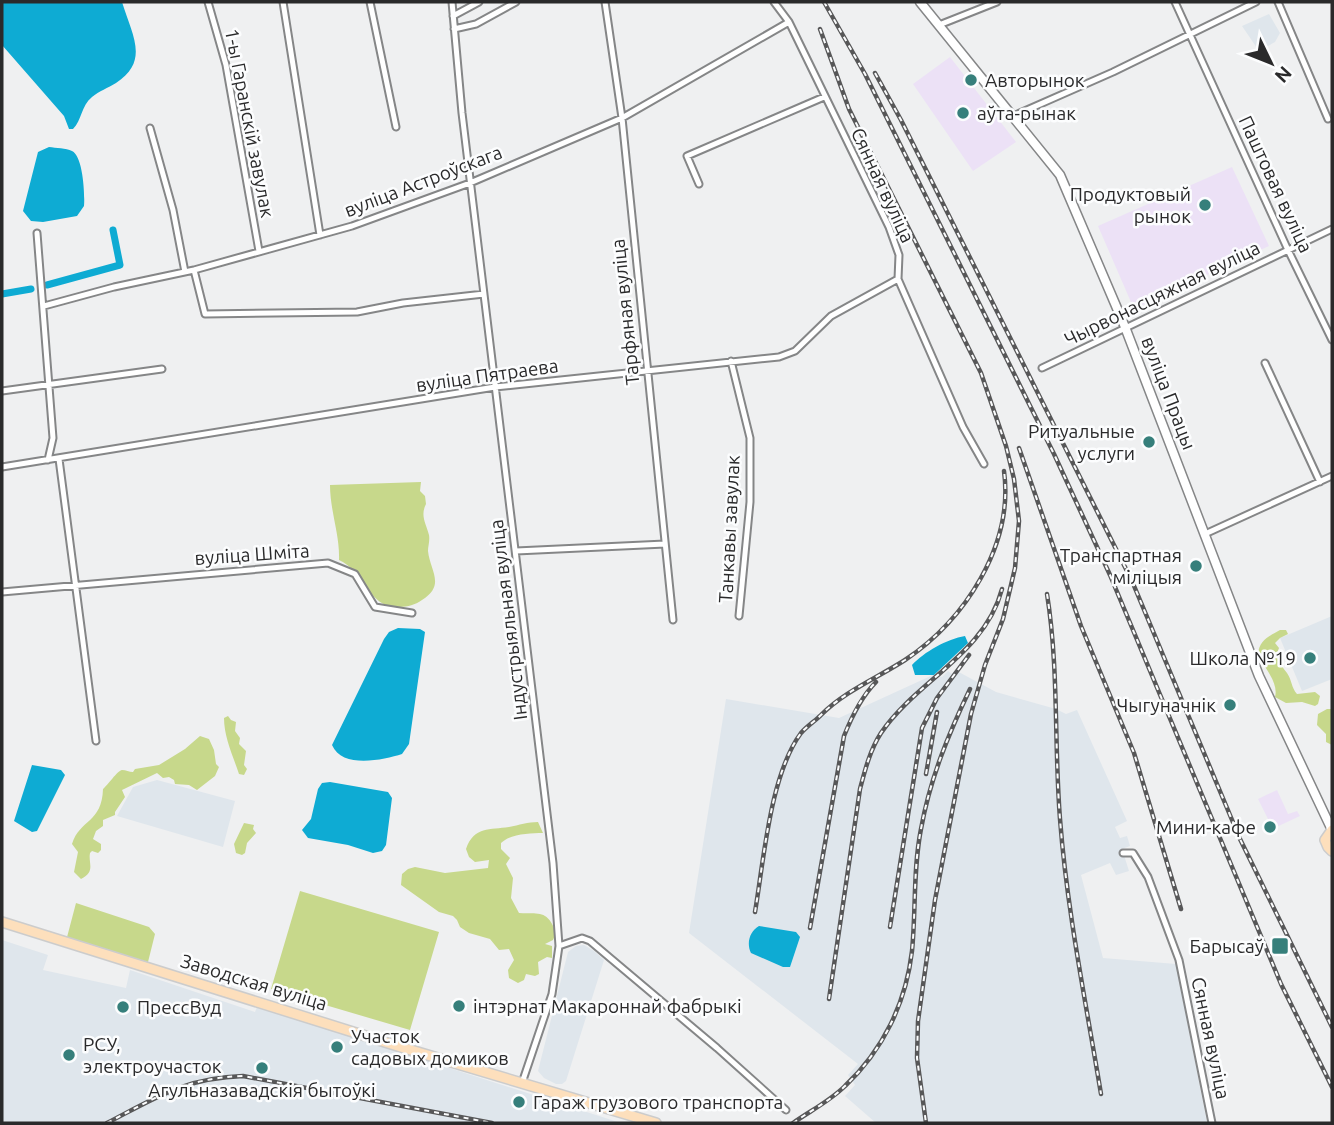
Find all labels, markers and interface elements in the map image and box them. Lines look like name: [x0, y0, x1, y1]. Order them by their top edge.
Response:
street label: 1-ы Гаранскій завулак: [221, 27, 279, 220]
north arrow: [1236, 28, 1306, 98]
text: N: [1271, 62, 1296, 87]
place label: Авторынок: [985, 69, 1085, 91]
marker: Авторынок: [963, 72, 979, 88]
place label: аўта-рынак: [977, 102, 1076, 124]
marker: аўта-рынак: [955, 105, 971, 121]
street label: Паштовая вуліца: [1235, 112, 1317, 256]
street label: Сянная вуліца: [847, 124, 919, 246]
street label: вуліца Астроўскага: [341, 141, 505, 221]
place label: Продуктовый рынок: [1070, 183, 1191, 227]
marker: Продуктовый рынок: [1197, 197, 1213, 213]
street label: Чырвонасцяжная вуліца: [1061, 236, 1263, 350]
street label: Тарфяная вуліца: [606, 238, 644, 386]
street label: вуліца Працы: [1137, 333, 1201, 453]
street label: вуліца Пятраева: [414, 354, 560, 396]
place label: Ритуальные услуги: [1028, 420, 1135, 464]
marker: Ритуальные услуги: [1141, 434, 1157, 450]
street label: Танкавы завулак: [714, 454, 744, 604]
street label: Індустрыяльная вуліца: [485, 518, 531, 722]
street label: вуліца Шміта: [194, 539, 310, 569]
place label: Транспартная міліцыя: [1060, 544, 1182, 588]
marker: Транспартная міліцыя: [1188, 558, 1204, 574]
place label: Школа №19: [1189, 647, 1296, 669]
marker: Школа №19: [1302, 650, 1318, 666]
place label: Чыгуначнік: [1117, 694, 1216, 716]
marker: Чыгуначнік: [1222, 697, 1238, 713]
place label: Мини-кафе: [1156, 816, 1256, 838]
marker: Мини-кафе: [1262, 819, 1278, 835]
place label: Барысаў: [1190, 935, 1264, 957]
marker: Барысаў: [1270, 936, 1290, 956]
street label: Заводская вуліца: [178, 949, 330, 1015]
street label: Сянная вуліца: [1187, 975, 1235, 1101]
place label: інтэрнат Макароннай фабрыкі: [473, 995, 742, 1017]
place label: ПрессВуд: [137, 996, 221, 1018]
marker: інтэрнат Макароннай фабрыкі: [451, 998, 467, 1014]
marker: ПрессВуд: [115, 999, 131, 1015]
place label: Участок садовых домиков: [351, 1025, 509, 1069]
place label: РСУ, электроучасток: [83, 1033, 222, 1077]
marker: Участок садовых домиков: [329, 1039, 345, 1055]
marker: РСУ, электроучасток: [61, 1047, 77, 1063]
marker: Агульназавадскія бытоўкі: [254, 1060, 270, 1076]
place label: Агульназавадскія бытоўкі: [148, 1079, 376, 1101]
place label: Гараж грузового транспорта: [533, 1091, 783, 1113]
marker: Гараж грузового транспорта: [511, 1094, 527, 1110]

